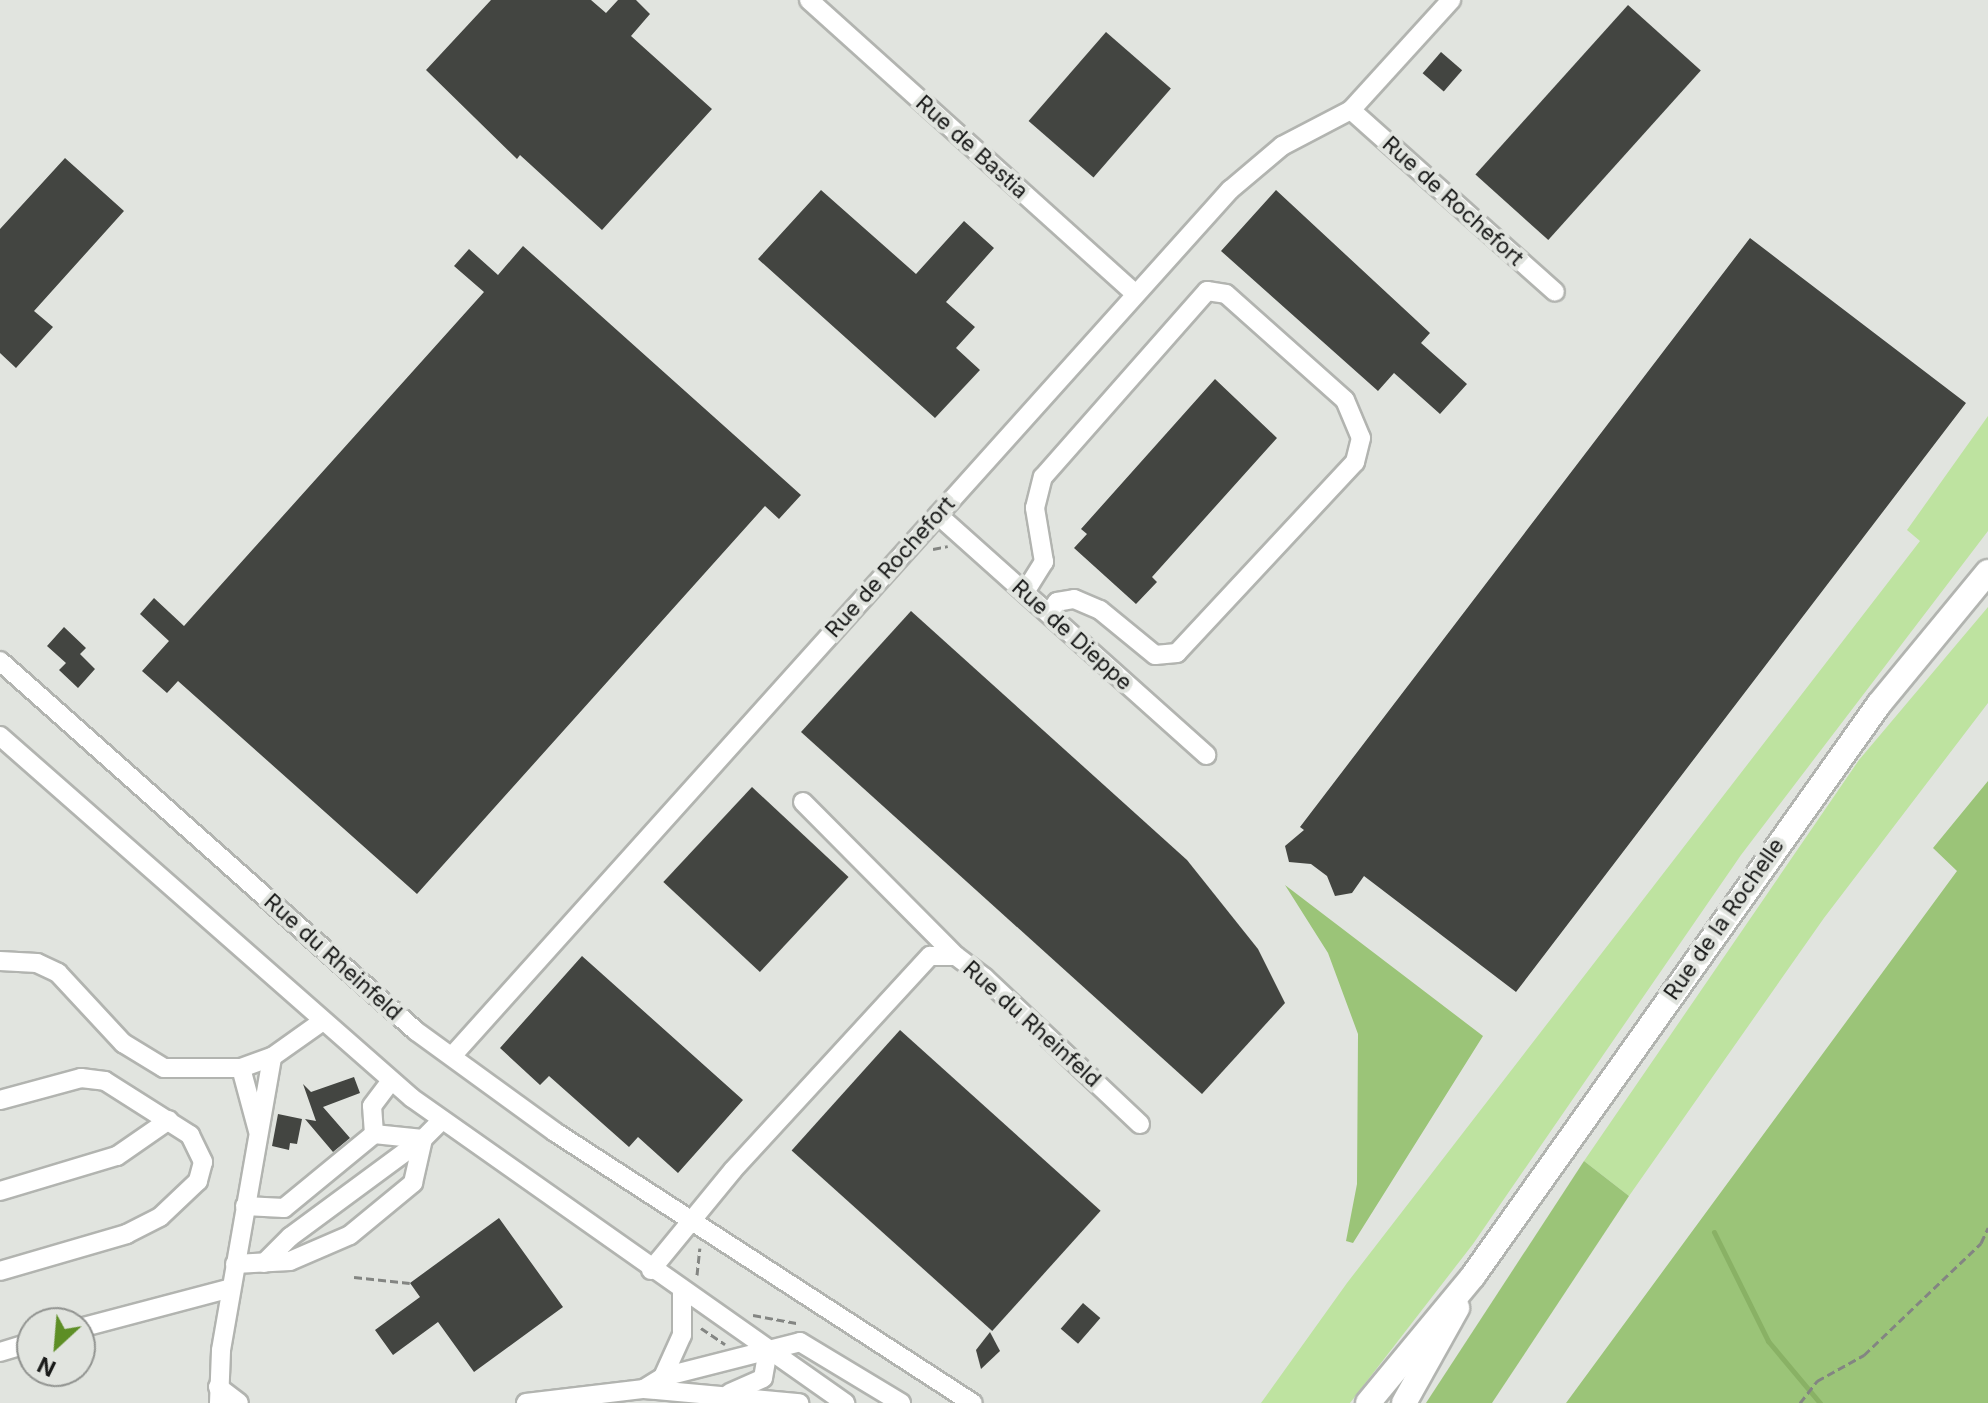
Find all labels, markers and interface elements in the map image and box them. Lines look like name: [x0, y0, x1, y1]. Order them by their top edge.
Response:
street label: Rue de Bastia: [910, 90, 1034, 204]
street label: Rue de Rochefort: [1377, 131, 1529, 271]
street label: Rue de Rochefort: [820, 491, 960, 643]
street label: Rue de Dieppe: [1007, 574, 1137, 696]
street label: Rue de la Rochelle: [1658, 833, 1790, 1005]
street label: Rue du Rheinfeld: [259, 888, 407, 1026]
street label: Rue du Rheinfeld: [958, 955, 1106, 1093]
north arrow: [16, 1307, 96, 1387]
text: N: [33, 1351, 60, 1382]

